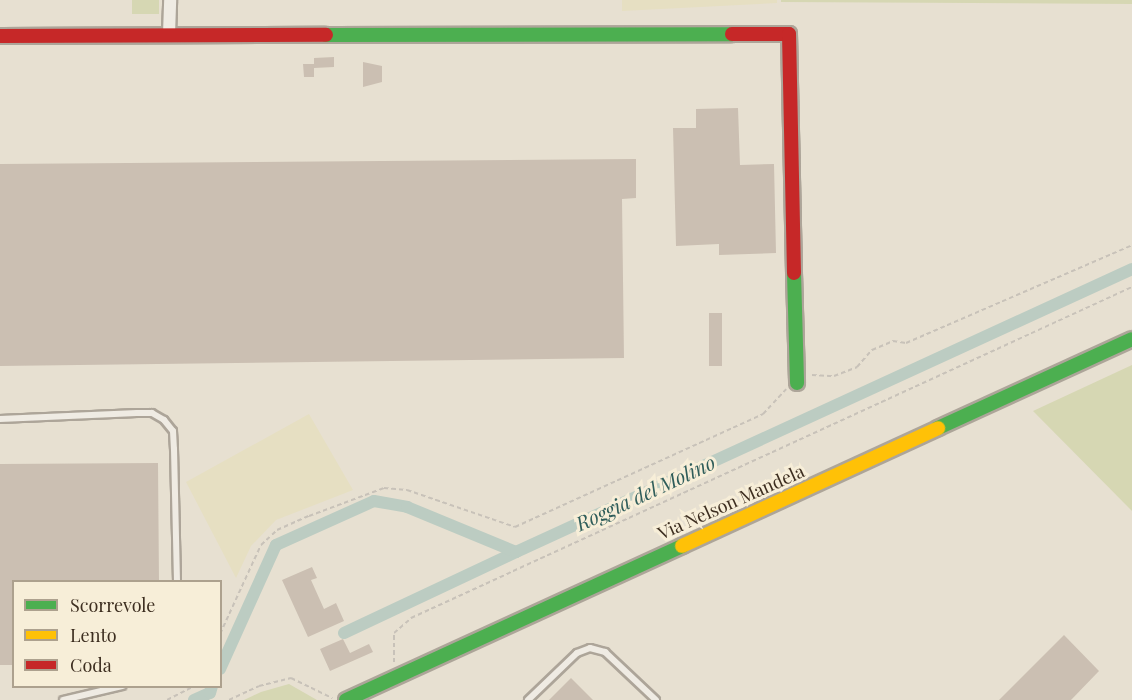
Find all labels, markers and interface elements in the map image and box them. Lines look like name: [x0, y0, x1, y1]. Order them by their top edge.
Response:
water label: Roggia del Molino: [571, 449, 719, 535]
street label: Via Nelson Mandela: [654, 460, 808, 544]
legend: [12, 580, 222, 688]
text: Scorrevole: [70, 593, 155, 617]
text: Lento: [70, 623, 117, 647]
text: Coda: [70, 653, 112, 677]

